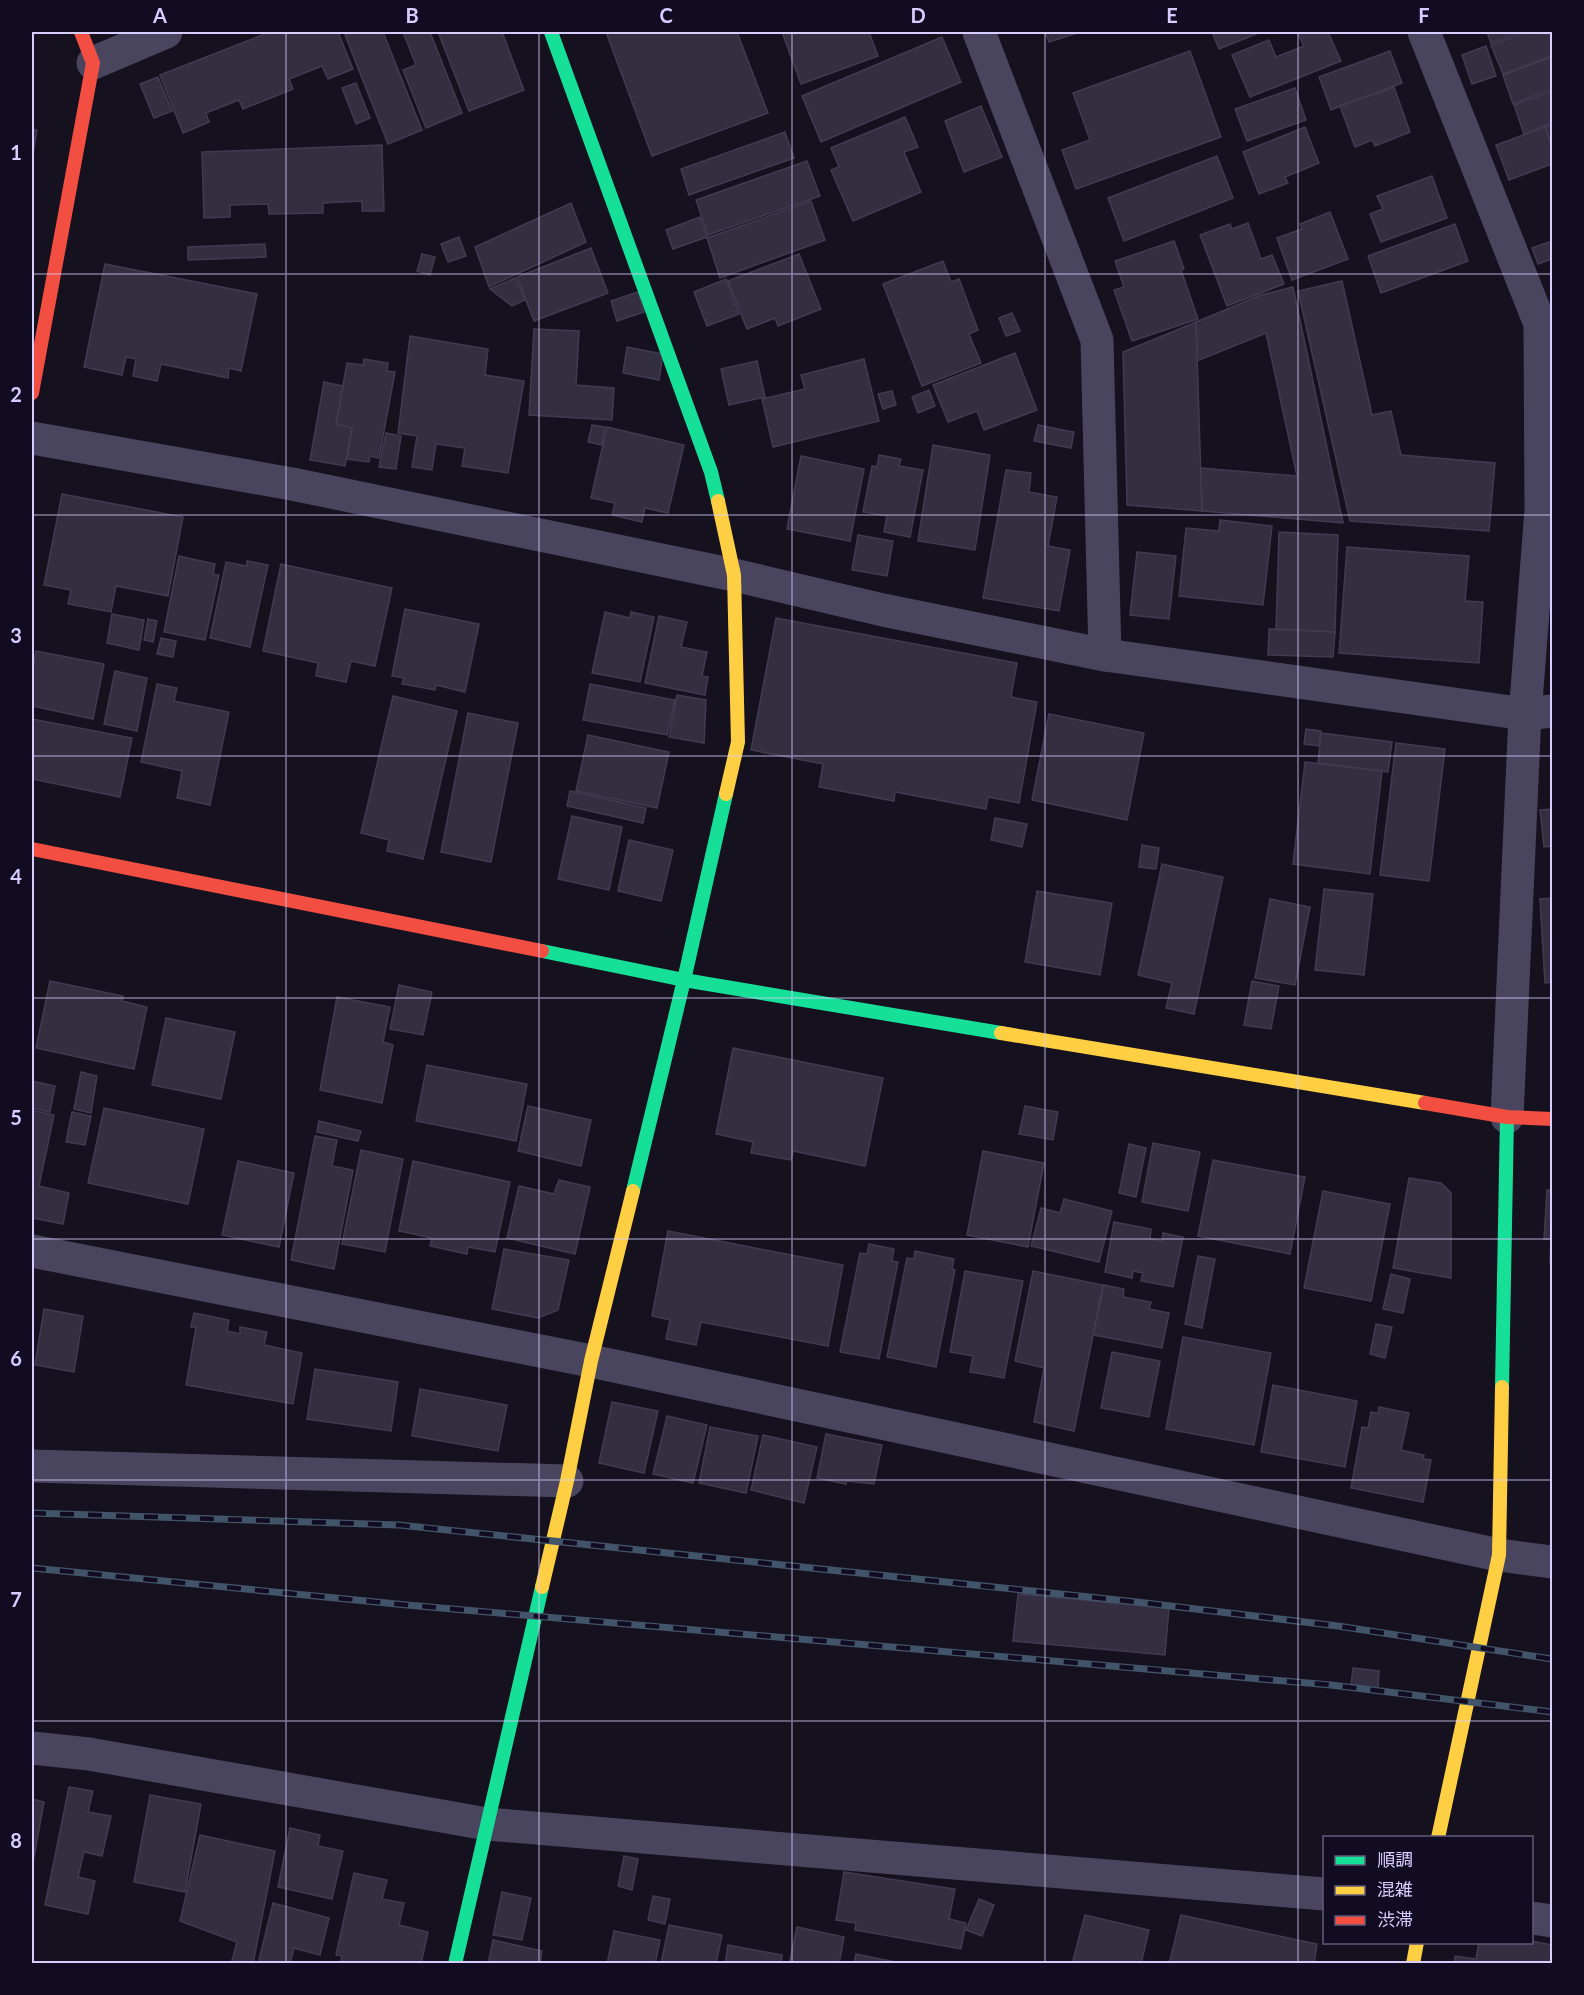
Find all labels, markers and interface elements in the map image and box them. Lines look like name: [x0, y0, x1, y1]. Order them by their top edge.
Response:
text: A: [152, 3, 167, 27]
text: B: [405, 3, 419, 27]
text: C: [659, 3, 673, 27]
text: D: [910, 3, 926, 27]
text: E: [1166, 3, 1178, 27]
text: F: [1418, 3, 1430, 27]
text: 1: [10, 140, 22, 164]
text: 2: [10, 382, 22, 406]
text: 3: [10, 623, 22, 647]
text: 4: [10, 864, 22, 888]
text: 5: [10, 1105, 22, 1129]
text: 6: [10, 1346, 22, 1370]
text: 7: [10, 1587, 22, 1611]
text: 8: [10, 1828, 22, 1852]
legend: [1323, 1836, 1533, 1944]
text: 順調: [1377, 1848, 1413, 1870]
text: 混雑: [1377, 1878, 1413, 1900]
text: 渋滞: [1377, 1908, 1413, 1930]

